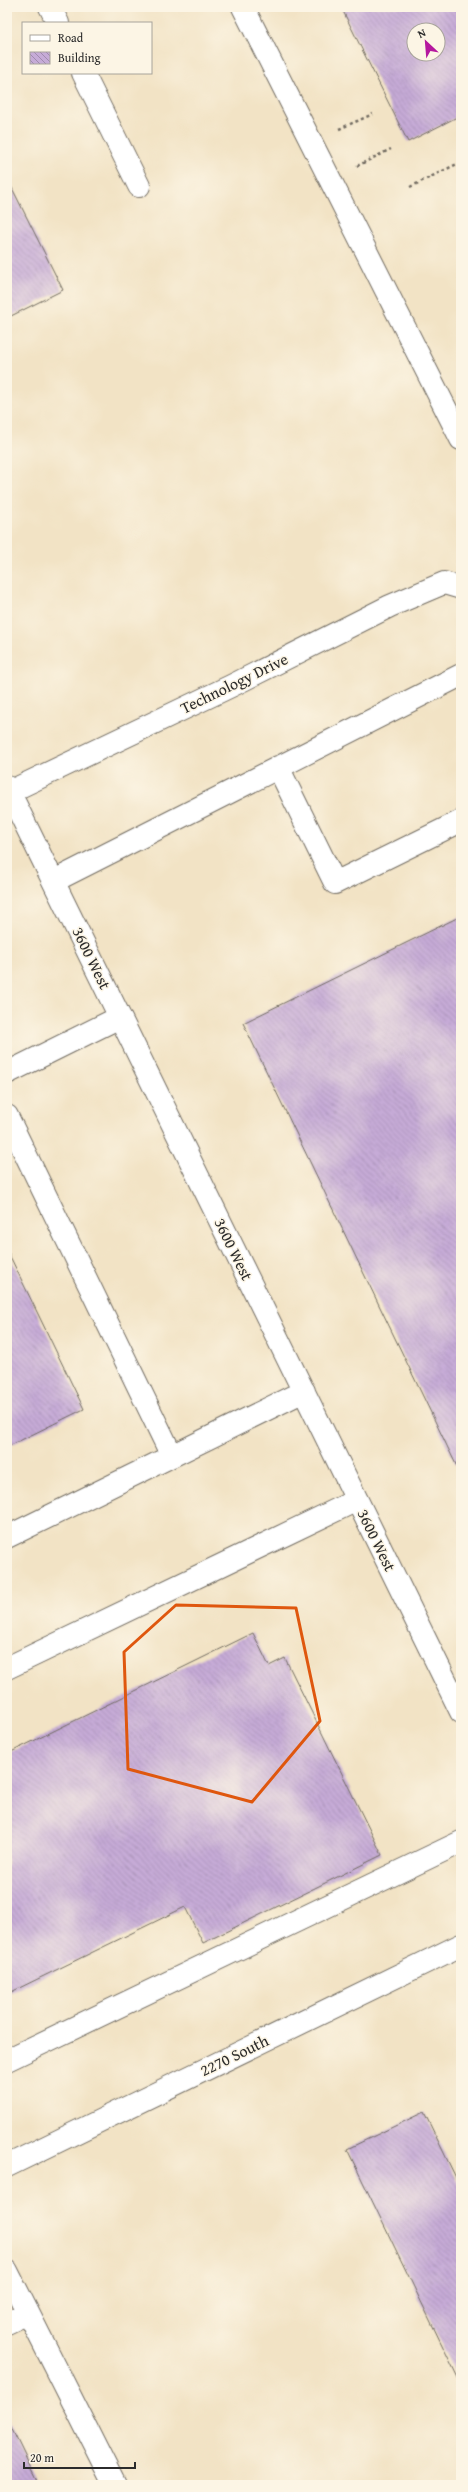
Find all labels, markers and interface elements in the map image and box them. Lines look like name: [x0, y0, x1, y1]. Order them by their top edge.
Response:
legend: [22, 22, 152, 74]
north arrow: [406, 22, 446, 62]
text: N: [415, 24, 429, 42]
text: Road: [58, 29, 84, 46]
text: Building: [58, 49, 101, 66]
street label: Technology Drive: [176, 647, 292, 719]
street label: 3600 West: [67, 923, 118, 994]
street label: 3600 West: [209, 1214, 260, 1285]
street label: 3600 West: [352, 1505, 403, 1576]
street label: 2270 South: [196, 2028, 272, 2082]
scale bar: [24, 2444, 135, 2470]
text: 20 m: [30, 2449, 54, 2466]

